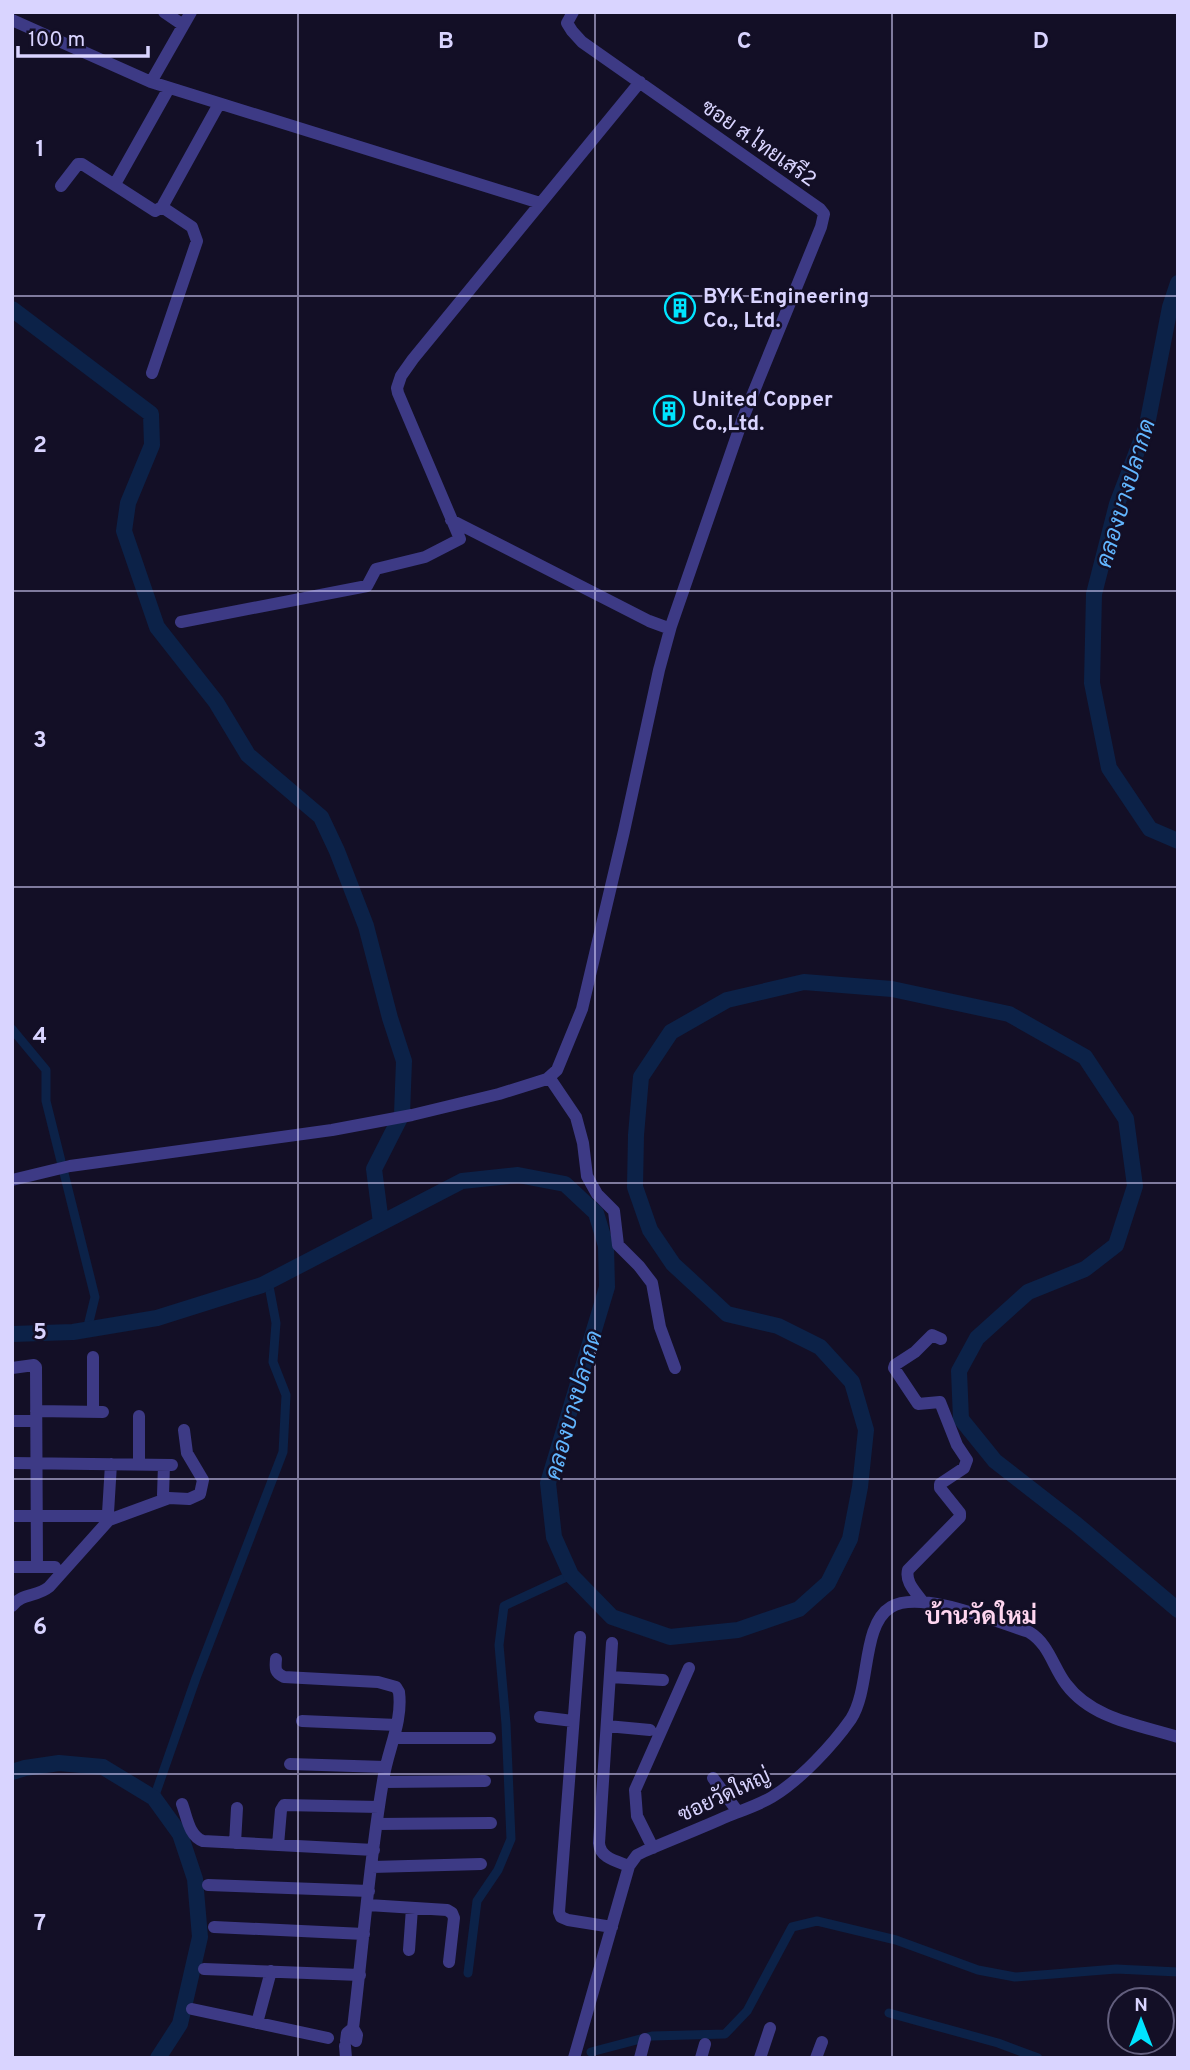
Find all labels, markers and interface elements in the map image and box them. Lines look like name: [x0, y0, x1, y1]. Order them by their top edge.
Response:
scale bar: [18, 14, 147, 58]
text: 100 m: [28, 27, 85, 54]
text: B: [438, 28, 454, 57]
text: C: [737, 28, 751, 57]
text: D: [1033, 28, 1049, 57]
street label: ซอย ส.ไทยเสรี2: [695, 94, 822, 194]
text: 1: [35, 136, 45, 165]
place label: BYK Engineering Co., Ltd.: [703, 284, 869, 335]
building icon: BYK Engineering Co., Ltd.: [663, 291, 697, 325]
place label: United Copper Co.,Ltd.: [692, 387, 833, 438]
building icon: United Copper Co.,Ltd.: [652, 394, 686, 428]
water label: คลองบางปลากด: [1091, 416, 1164, 572]
text: 2: [33, 432, 47, 461]
text: 3: [33, 727, 47, 756]
text: 4: [33, 1023, 47, 1052]
text: 5: [33, 1319, 47, 1348]
water label: คลองบางปลากด: [540, 1328, 611, 1484]
district label: บ้านวัดใหม่: [925, 1600, 1037, 1633]
text: 6: [33, 1614, 47, 1643]
street label: ซอยวัดใหญ่: [674, 1762, 775, 1830]
text: 7: [34, 1910, 46, 1939]
north arrow: [1106, 1986, 1176, 2056]
text: N: [1134, 1994, 1148, 2018]

